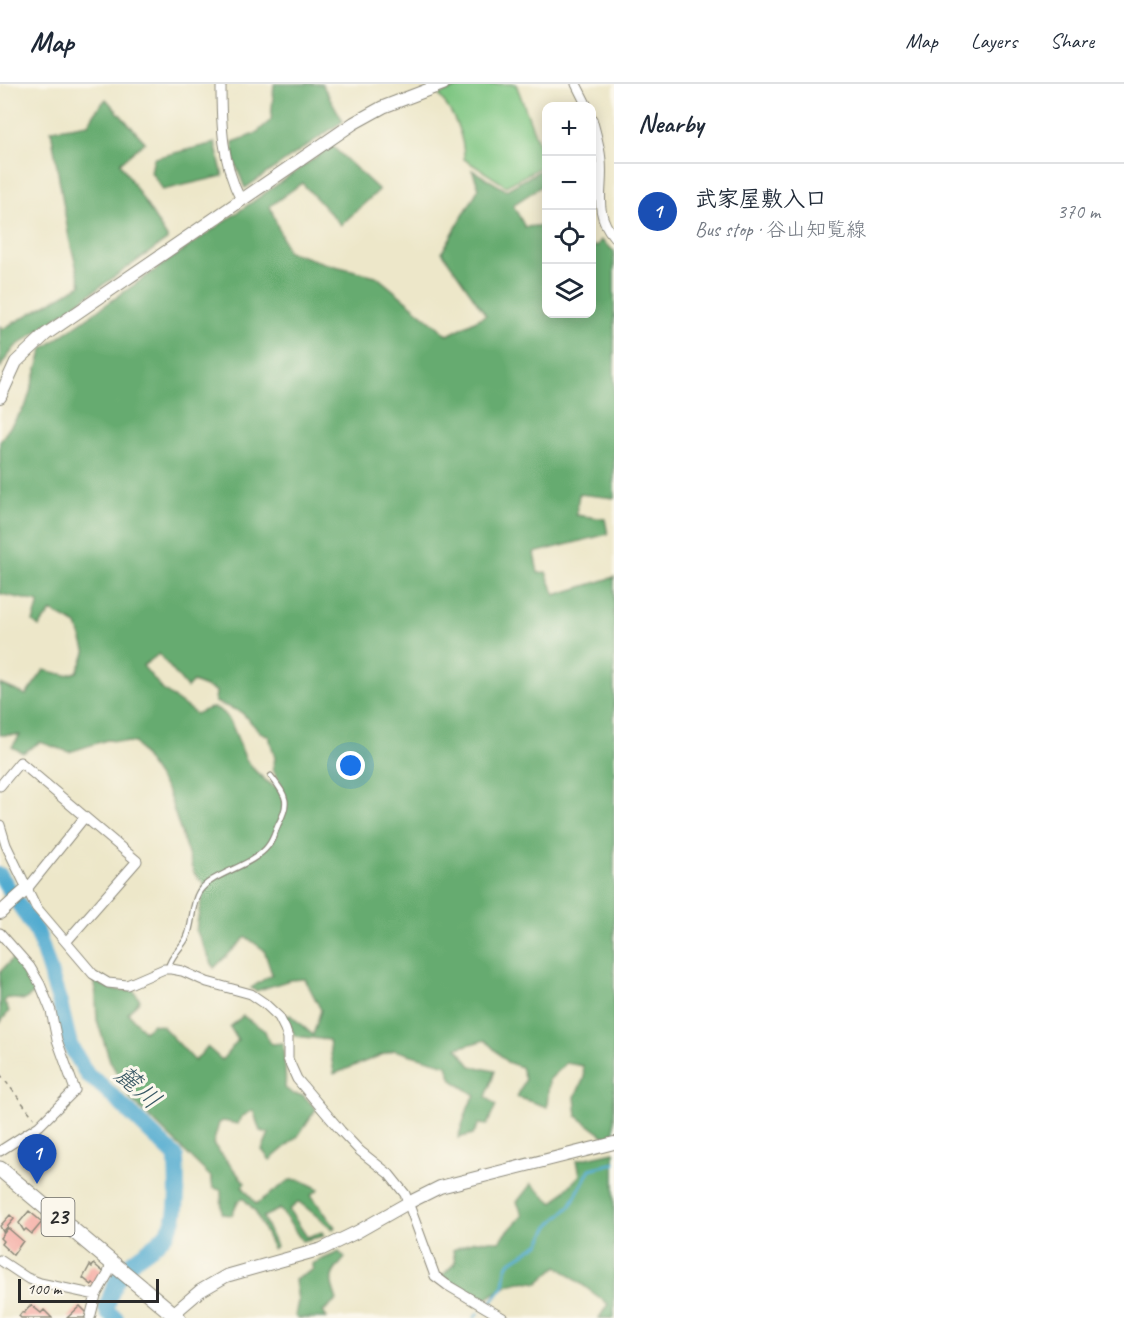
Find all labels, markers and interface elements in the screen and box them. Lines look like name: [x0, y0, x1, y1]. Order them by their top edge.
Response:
text: Map: [30, 24, 73, 59]
text: Map: [905, 28, 938, 54]
text: Layers: [971, 28, 1017, 54]
text: Share: [1050, 28, 1094, 54]
map controls: [542, 102, 596, 318]
button: +: [542, 102, 596, 156]
text: Nearby: [638, 107, 703, 140]
button: −: [542, 156, 596, 210]
text: 武家屋敷入口: [695, 185, 827, 213]
text: 1: [653, 199, 662, 224]
text: 370 m: [1057, 199, 1100, 224]
button: locate: [542, 210, 596, 264]
text: Bus stop · 谷山知覧線: [695, 217, 866, 242]
button: layers: [542, 264, 596, 318]
your location: [336, 751, 365, 780]
water label: 麓川: [108, 1057, 168, 1117]
pin: 1: [18, 1134, 57, 1184]
road number: 23: [42, 1198, 74, 1236]
scale bar: [18, 1276, 159, 1304]
text: 100 m: [27, 1279, 61, 1299]

